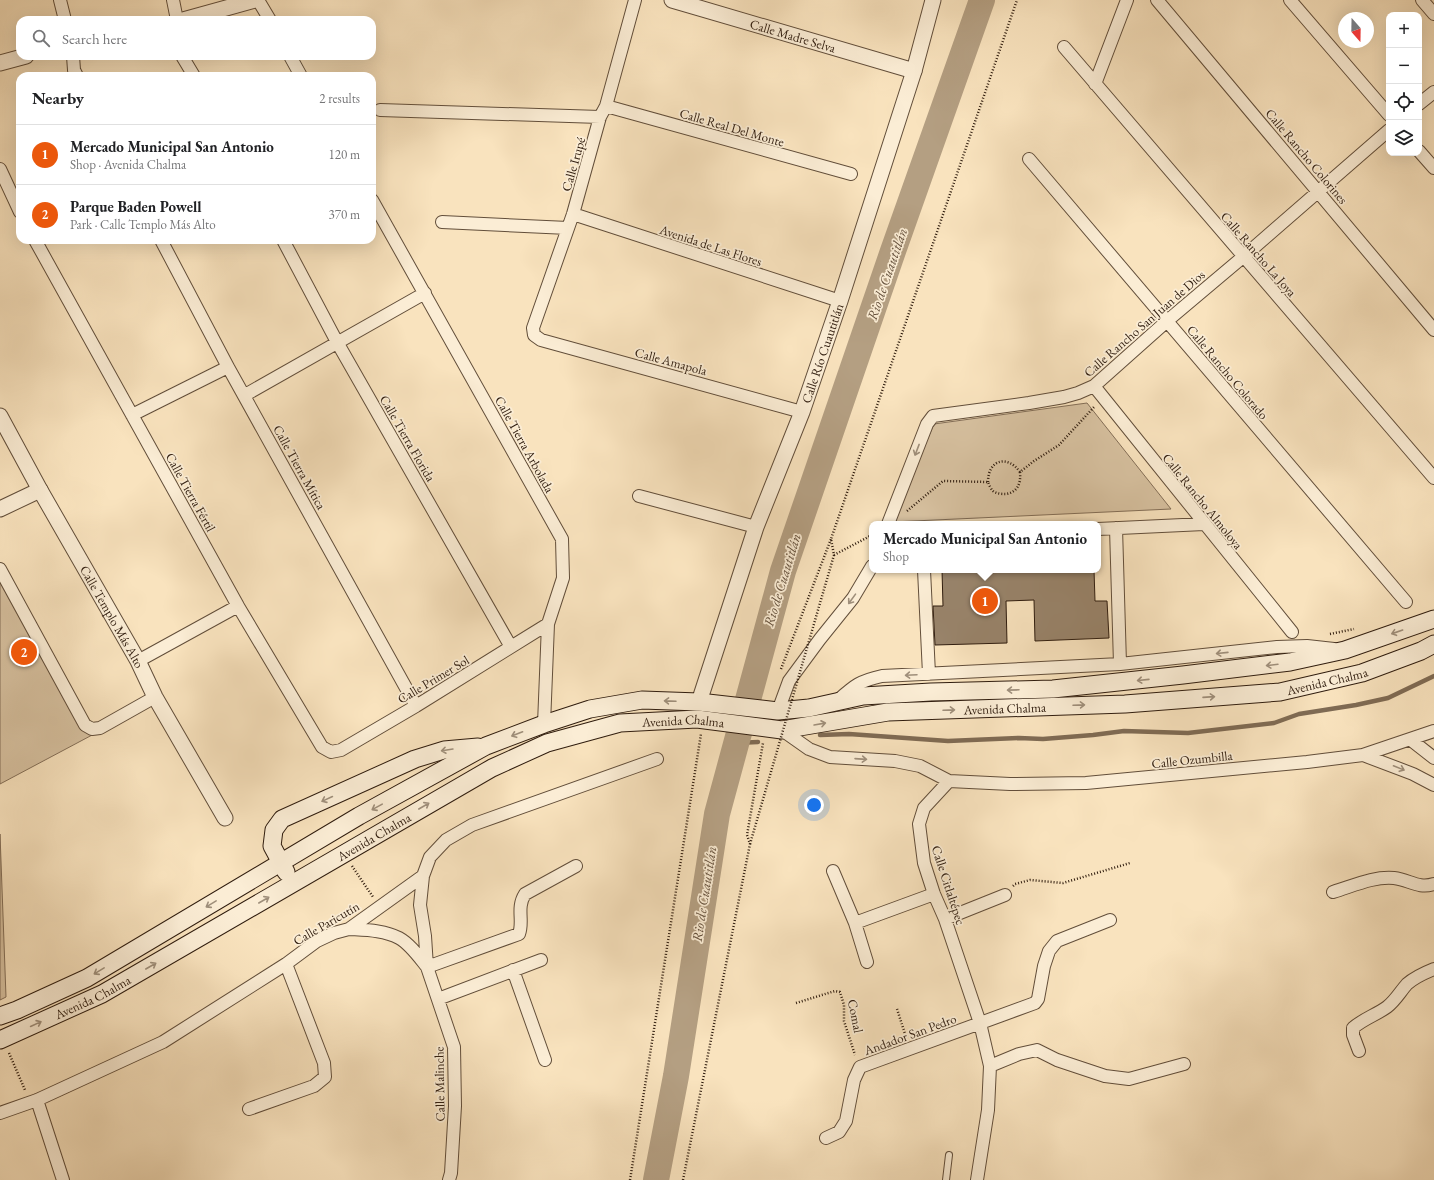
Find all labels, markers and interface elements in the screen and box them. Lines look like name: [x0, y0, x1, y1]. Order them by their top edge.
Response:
north arrow: [1338, 12, 1374, 48]
map controls: [1386, 12, 1422, 156]
button: +: [1386, 12, 1422, 48]
street label: Calle Madre Selva: [748, 15, 838, 57]
search box: [16, 16, 376, 60]
icon: search: [30, 27, 52, 49]
text: Search here: [62, 29, 127, 48]
button: −: [1386, 48, 1422, 84]
button: locate: [1386, 84, 1422, 120]
text: Nearby: [32, 87, 84, 109]
text: 2 results: [319, 90, 360, 107]
street label: Calle Real Del Monte: [678, 104, 786, 151]
street label: Calle Rancho Colorines: [1262, 105, 1351, 208]
button: layers: [1386, 120, 1422, 156]
street label: Calle Irupé: [558, 135, 589, 193]
text: Mercado Municipal San Antonio: [70, 137, 274, 156]
text: 1: [42, 146, 48, 163]
text: 120 m: [329, 146, 360, 163]
text: Shop · Avenida Chalma: [70, 156, 186, 173]
text: Parque Baden Powell: [70, 197, 202, 216]
text: 2: [42, 206, 48, 223]
text: 370 m: [329, 206, 360, 223]
street label: Calle Rancho La Joya: [1217, 208, 1301, 301]
text: Park · Calle Templo Más Alto: [70, 216, 216, 233]
street label: Avenida de Las Flores: [657, 221, 764, 270]
water label: Rio de Cuautitlán: [863, 226, 911, 322]
street label: Calle Rancho San Juan de Dios: [1080, 266, 1208, 381]
street label: Calle Río Cuautitlán: [798, 301, 848, 406]
street label: Calle Rancho Colorado: [1183, 322, 1272, 423]
street label: Calle Amapola: [633, 344, 710, 379]
street label: Calle Tierra Florida: [376, 392, 440, 485]
street label: Calle Tierra Arbolada: [491, 393, 559, 496]
street label: Calle Tierra Mítica: [269, 422, 330, 513]
one-way arrow: [912, 444, 920, 456]
street label: Calle Tierra Fértil: [162, 450, 219, 535]
street label: Calle Rancho Almoloya: [1159, 450, 1247, 554]
popup: [869, 521, 1101, 573]
text: Mercado Municipal San Antonio: [883, 529, 1087, 548]
water label: Rio de Cuautitlán: [759, 531, 805, 629]
text: Shop: [883, 548, 909, 565]
street label: Calle Templo Más Alto: [76, 562, 148, 671]
pin: 1: [972, 586, 998, 616]
one-way arrow: [847, 594, 856, 605]
one-way arrow: [1391, 629, 1404, 636]
pin: 2: [11, 637, 37, 667]
one-way arrow: [1216, 649, 1229, 657]
street label: Calle Primer Sol: [394, 651, 472, 707]
one-way arrow: [1266, 661, 1279, 668]
street label: Avenida Chalma: [1284, 663, 1371, 699]
one-way arrow: [905, 671, 918, 678]
one-way arrow: [1137, 676, 1150, 683]
one-way arrow: [1007, 686, 1020, 694]
one-way arrow: [1202, 694, 1215, 701]
one-way arrow: [664, 697, 677, 704]
street label: Avenida Chalma: [962, 699, 1047, 718]
one-way arrow: [1072, 702, 1085, 709]
one-way arrow: [942, 706, 955, 714]
street label: Avenida Chalma: [641, 711, 726, 732]
one-way arrow: [813, 720, 826, 728]
one-way arrow: [511, 730, 523, 738]
one-way arrow: [441, 746, 454, 754]
street label: Calle Ozumbilla: [1151, 747, 1234, 772]
one-way arrow: [854, 755, 867, 762]
one-way arrow: [1393, 765, 1405, 773]
one-way arrow: [322, 795, 334, 803]
your location: [804, 795, 824, 815]
one-way arrow: [418, 802, 430, 810]
one-way arrow: [371, 803, 383, 811]
street label: Avenida Chalma: [333, 808, 415, 865]
street label: Calle Citlaltépec: [928, 843, 969, 927]
water label: Rio de Cuautitlán: [688, 845, 720, 943]
one-way arrow: [258, 896, 270, 904]
street label: Calle Paricutín: [290, 898, 363, 949]
one-way arrow: [205, 901, 217, 909]
one-way arrow: [145, 961, 157, 969]
one-way arrow: [94, 967, 105, 975]
street label: Avenida Chalma: [51, 971, 134, 1024]
street label: Comal: [844, 998, 867, 1034]
street label: Andador San Pedro: [861, 1010, 959, 1059]
one-way arrow: [29, 1020, 41, 1028]
street label: Calle Malinche: [430, 1046, 449, 1122]

